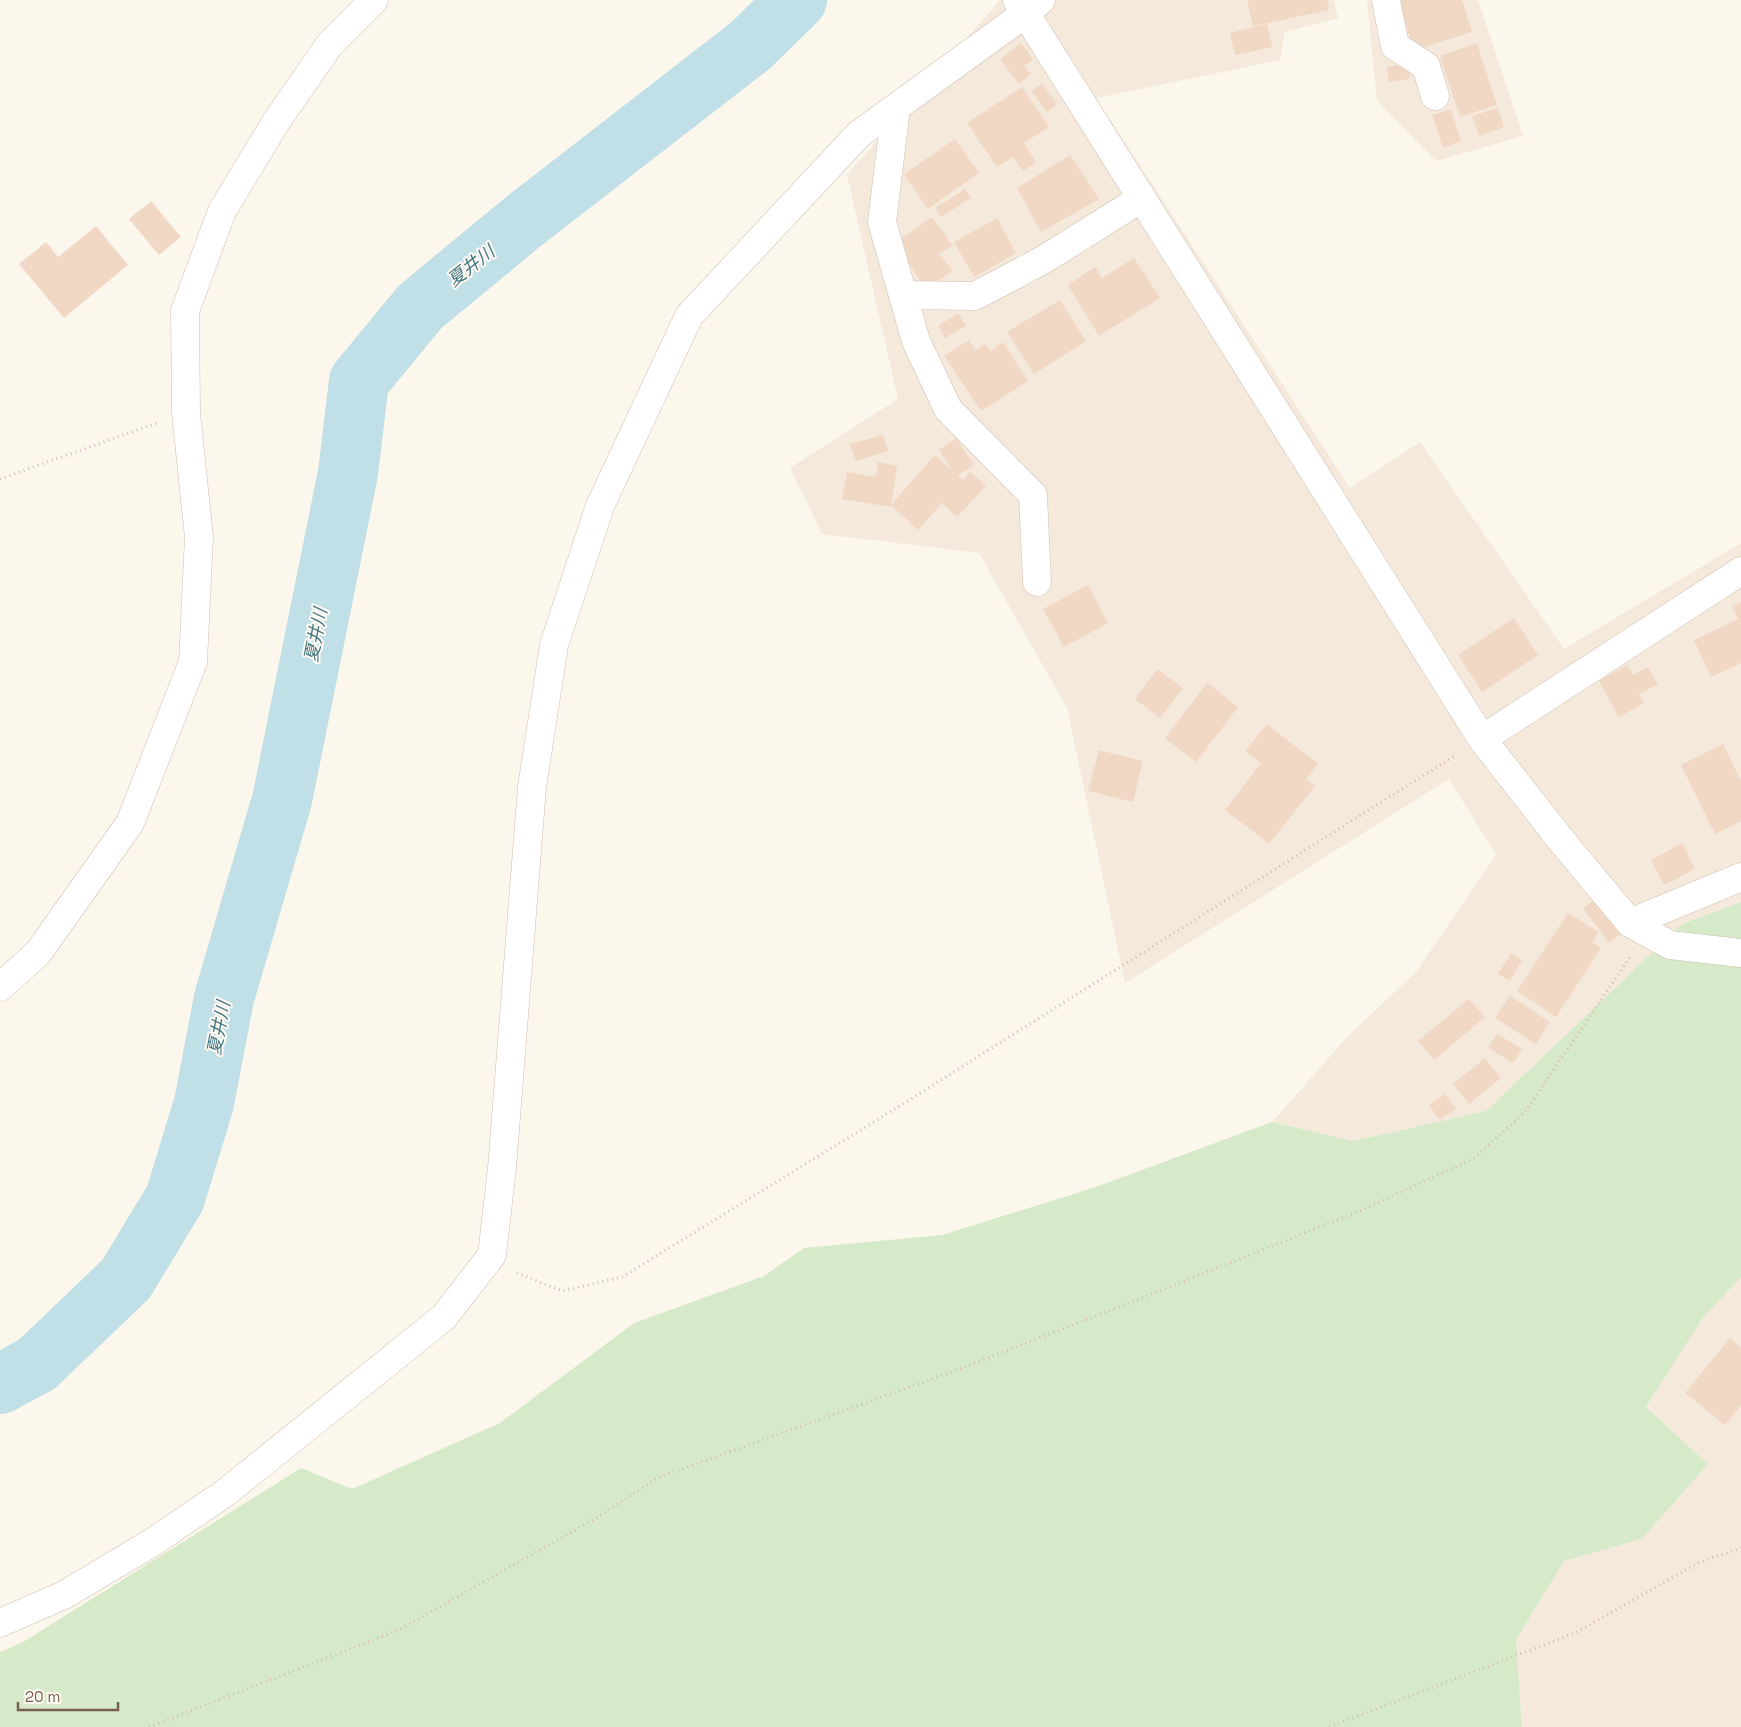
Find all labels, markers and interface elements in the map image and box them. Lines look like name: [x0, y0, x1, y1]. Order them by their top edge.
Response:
water label: 夏井川: [442, 239, 501, 291]
water label: 夏井川: [299, 604, 332, 664]
water label: 夏井川: [202, 997, 235, 1057]
scale bar: [18, 1680, 118, 1712]
text: 20 m: [25, 1687, 60, 1706]

